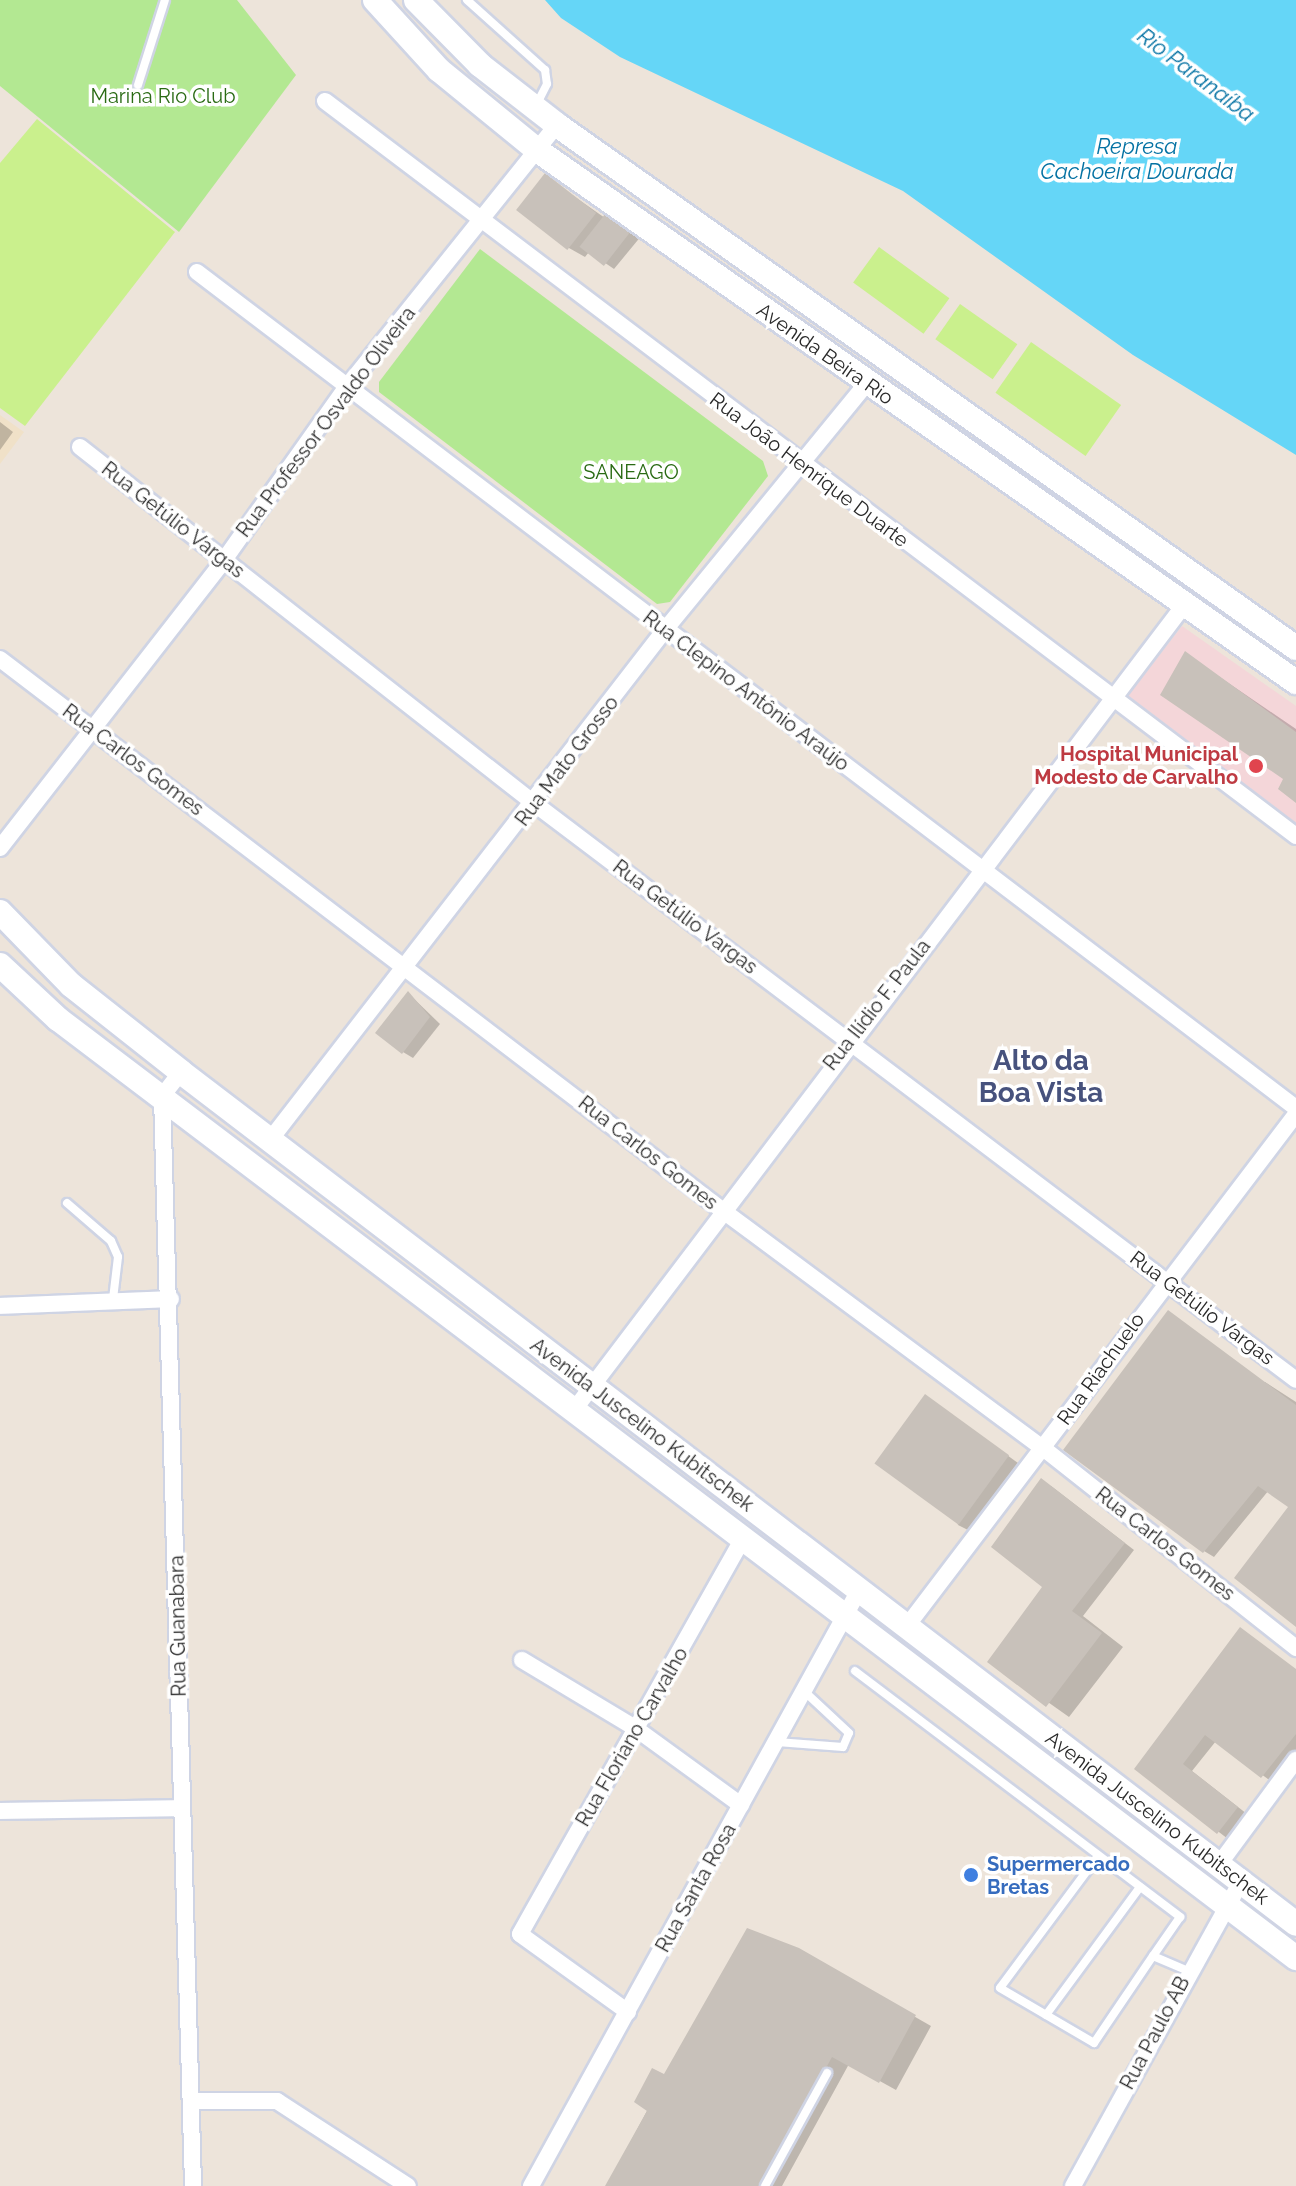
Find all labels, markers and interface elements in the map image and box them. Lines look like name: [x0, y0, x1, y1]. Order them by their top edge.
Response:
water label: Rio Paranaíba: [1132, 22, 1260, 128]
park label: Marina Rio Club: [90, 84, 236, 108]
water label: Represa Cachoeira Dourada: [1040, 133, 1234, 184]
street label: Avenida Beira Rio: [752, 298, 898, 410]
street label: Rua Professor Osvaldo Oliveira: [231, 302, 421, 542]
street label: Rua João Henrique Duarte: [705, 387, 913, 553]
street label: Rua Getúlio Vargas: [97, 457, 249, 583]
park label: SANEAGO: [583, 460, 679, 484]
street label: Rua Clepino Antônio Araújo: [638, 605, 854, 777]
street label: Rua Mato Grosso: [510, 691, 624, 831]
street label: Rua Carlos Gomes: [58, 699, 208, 821]
place label: Hospital Municipal Modesto de Carvalho: [1034, 742, 1238, 789]
marker: Hospital Municipal Modesto de Carvalho: [1245, 755, 1267, 777]
street label: Rua Getúlio Vargas: [608, 855, 762, 979]
street label: Rua Ilídio F. Paula: [818, 935, 936, 1075]
district label: Alto da Boa Vista: [978, 1044, 1104, 1110]
street label: Rua Carlos Gomes: [573, 1091, 723, 1215]
street label: Rua Getúlio Vargas: [1125, 1246, 1279, 1370]
street label: Rua Riachuelo: [1052, 1308, 1150, 1430]
street label: Avenida Juscelino Kubitschek: [525, 1333, 759, 1517]
street label: Rua Carlos Gomes: [1090, 1482, 1240, 1606]
street label: Rua Guanabara: [165, 1555, 191, 1697]
street label: Rua Floriano Carvalho: [571, 1643, 693, 1831]
street label: Avenida Juscelino Kubitschek: [1040, 1726, 1274, 1910]
street label: Rua Santa Rosa: [651, 1820, 741, 1956]
place label: Supermercado Bretas: [987, 1852, 1130, 1899]
marker: Supermercado Bretas: [962, 1866, 980, 1884]
street label: Rua Paulo AB: [1115, 1972, 1195, 2094]

